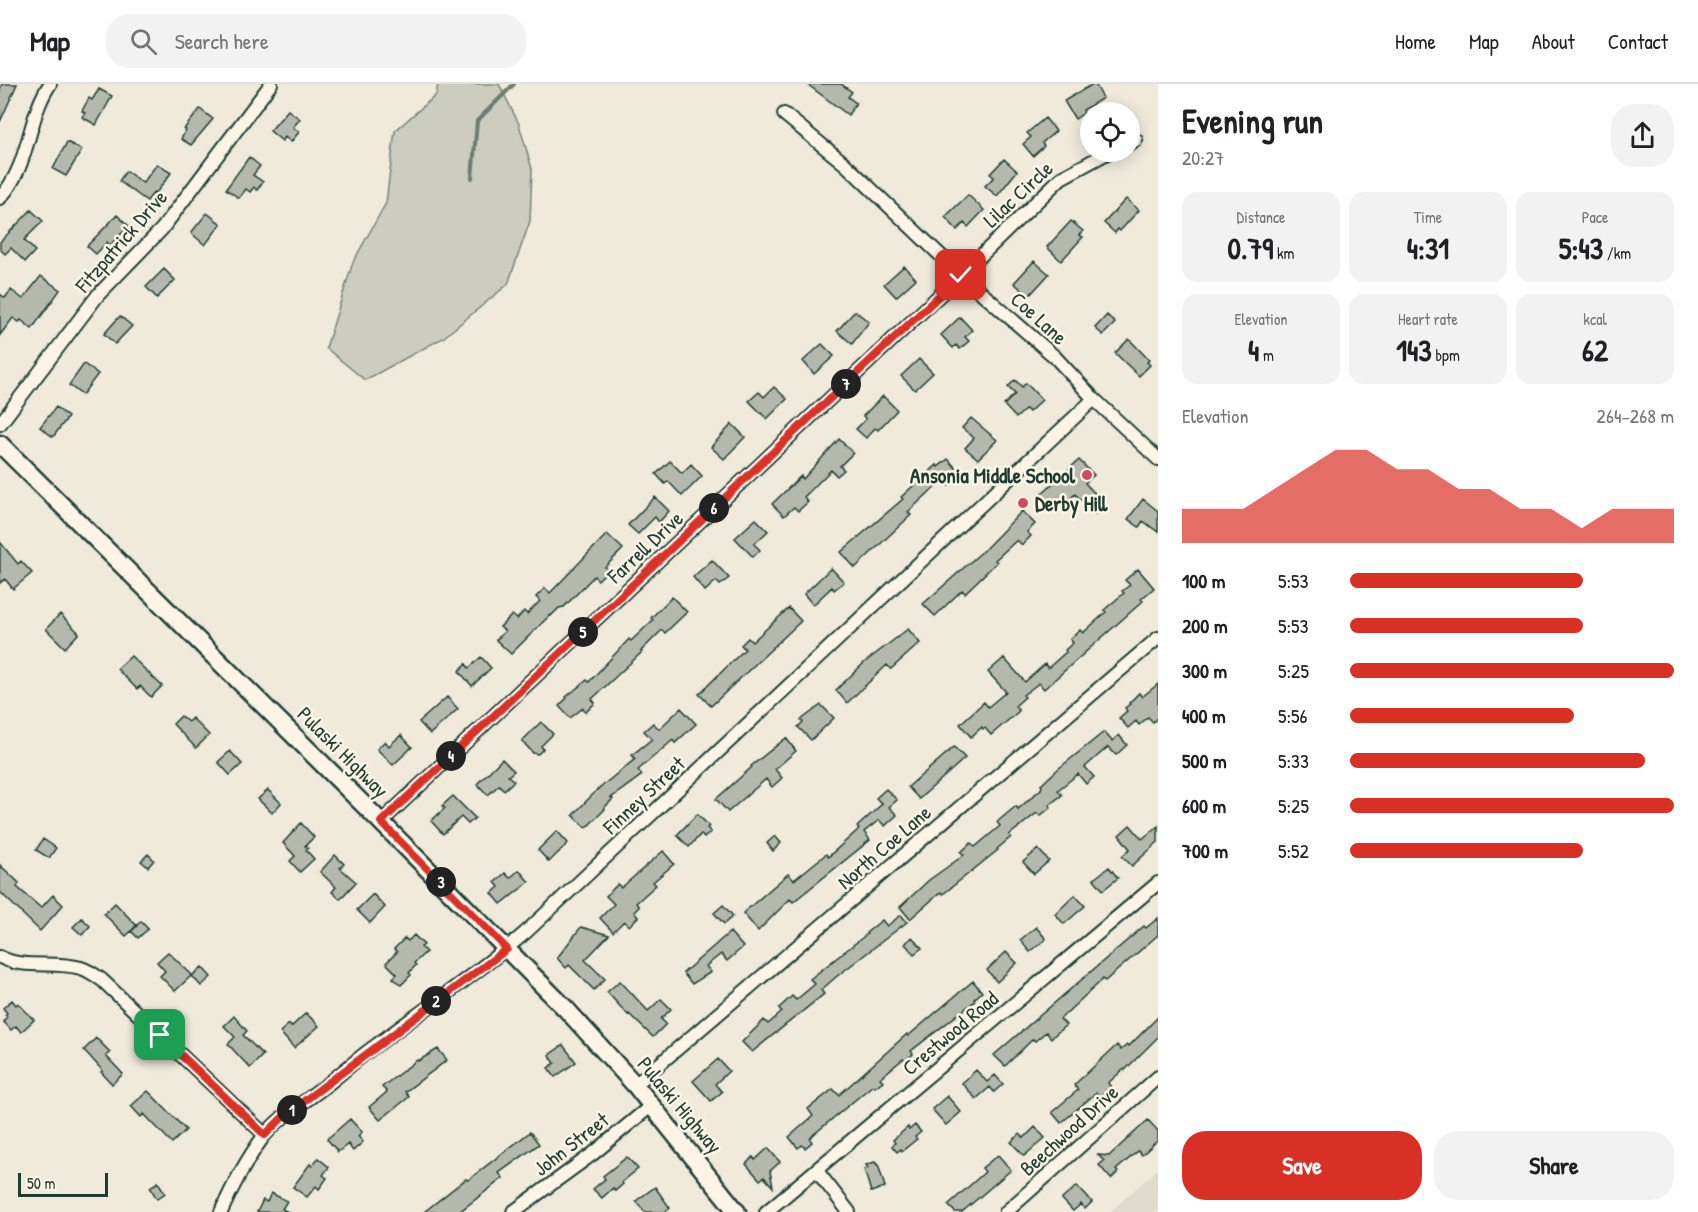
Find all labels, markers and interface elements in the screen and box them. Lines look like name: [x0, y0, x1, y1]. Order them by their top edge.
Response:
search box: [106, 14, 526, 68]
text: Map: [30, 22, 70, 60]
icon: search: [127, 25, 160, 58]
text: Search here: [175, 26, 269, 56]
text: Home: [1395, 27, 1436, 56]
text: Map: [1469, 27, 1499, 56]
text: About: [1532, 27, 1575, 56]
text: Contact: [1608, 27, 1668, 56]
text: Evening run: [1182, 99, 1323, 143]
map controls: [1080, 102, 1140, 162]
button: locate: [1080, 102, 1140, 162]
button: share: [1611, 104, 1674, 167]
text: 20:27: [1182, 144, 1224, 171]
street label: Lilac Circle: [977, 154, 1059, 234]
street label: Fitzpatrick Drive: [68, 183, 174, 299]
text: Distance: [1237, 206, 1285, 228]
text: Time: [1414, 206, 1442, 228]
text: Pace: [1582, 206, 1608, 228]
text: 0.79: [1228, 228, 1273, 268]
text: 4:31: [1407, 228, 1449, 268]
text: 5:43: [1559, 228, 1603, 268]
text: km: [1273, 242, 1294, 264]
text: /km: [1603, 242, 1631, 264]
pin: [935, 249, 986, 300]
icon: check: [944, 258, 977, 291]
street label: Coe Lane: [1004, 285, 1074, 351]
text: Elevation: [1234, 308, 1288, 330]
text: Heart rate: [1398, 308, 1458, 330]
text: kcal: [1583, 308, 1607, 330]
text: 4: [1248, 330, 1259, 370]
text: 143: [1396, 330, 1432, 370]
text: 62: [1582, 330, 1608, 370]
text: m: [1259, 344, 1274, 366]
text: bpm: [1432, 344, 1460, 366]
pin: 7: [831, 369, 861, 399]
text: 7: [842, 373, 850, 395]
text: Elevation: [1182, 402, 1248, 429]
text: 264–268 m: [1597, 402, 1674, 429]
place label: Ansonia Middle School: [910, 461, 1075, 490]
marker: Ansonia Middle School: [1080, 468, 1094, 482]
place label: Derby Hill: [1035, 489, 1108, 519]
pin: 6: [699, 493, 729, 523]
marker: Derby Hill: [1016, 496, 1030, 510]
text: 6: [711, 497, 717, 519]
street label: Farrell Drive: [600, 504, 689, 590]
text: 100 m: [1182, 567, 1225, 594]
text: 5:53: [1278, 567, 1309, 594]
text: 200 m: [1182, 612, 1227, 639]
text: 5:53: [1278, 612, 1309, 639]
pin: 5: [568, 617, 598, 647]
text: 5: [580, 621, 586, 643]
text: 300 m: [1182, 657, 1227, 684]
text: 5:25: [1278, 657, 1309, 684]
street label: Pulaski Highway: [291, 700, 395, 804]
text: 400 m: [1182, 702, 1226, 729]
text: 5:56: [1278, 702, 1308, 729]
pin: 4: [436, 741, 466, 771]
text: 4: [448, 745, 454, 767]
text: 500 m: [1182, 747, 1227, 774]
text: 5:33: [1278, 747, 1309, 774]
street label: Finney Street: [596, 749, 692, 841]
text: 600 m: [1182, 792, 1226, 819]
text: 5:25: [1278, 792, 1309, 819]
street label: North Coe Lane: [831, 798, 937, 896]
text: 700 m: [1182, 837, 1228, 864]
text: 5:52: [1278, 837, 1309, 864]
pin: 3: [426, 867, 456, 897]
text: 3: [437, 871, 445, 893]
street label: Crestwood Road: [896, 984, 1004, 1082]
pin: 2: [421, 986, 451, 1016]
text: 2: [432, 990, 440, 1012]
pin: [134, 1009, 185, 1060]
icon: arrive: [143, 1018, 176, 1051]
street label: Pulaski Highway: [631, 1050, 729, 1160]
street label: Beechwood Drive: [1013, 1078, 1125, 1182]
pin: 1: [277, 1095, 307, 1125]
text: 1: [289, 1099, 295, 1121]
street label: John Street: [527, 1105, 615, 1183]
button: Save: [1182, 1131, 1422, 1200]
button: Share: [1434, 1131, 1674, 1200]
scale bar: [18, 1170, 108, 1198]
text: 50 m: [27, 1172, 56, 1194]

